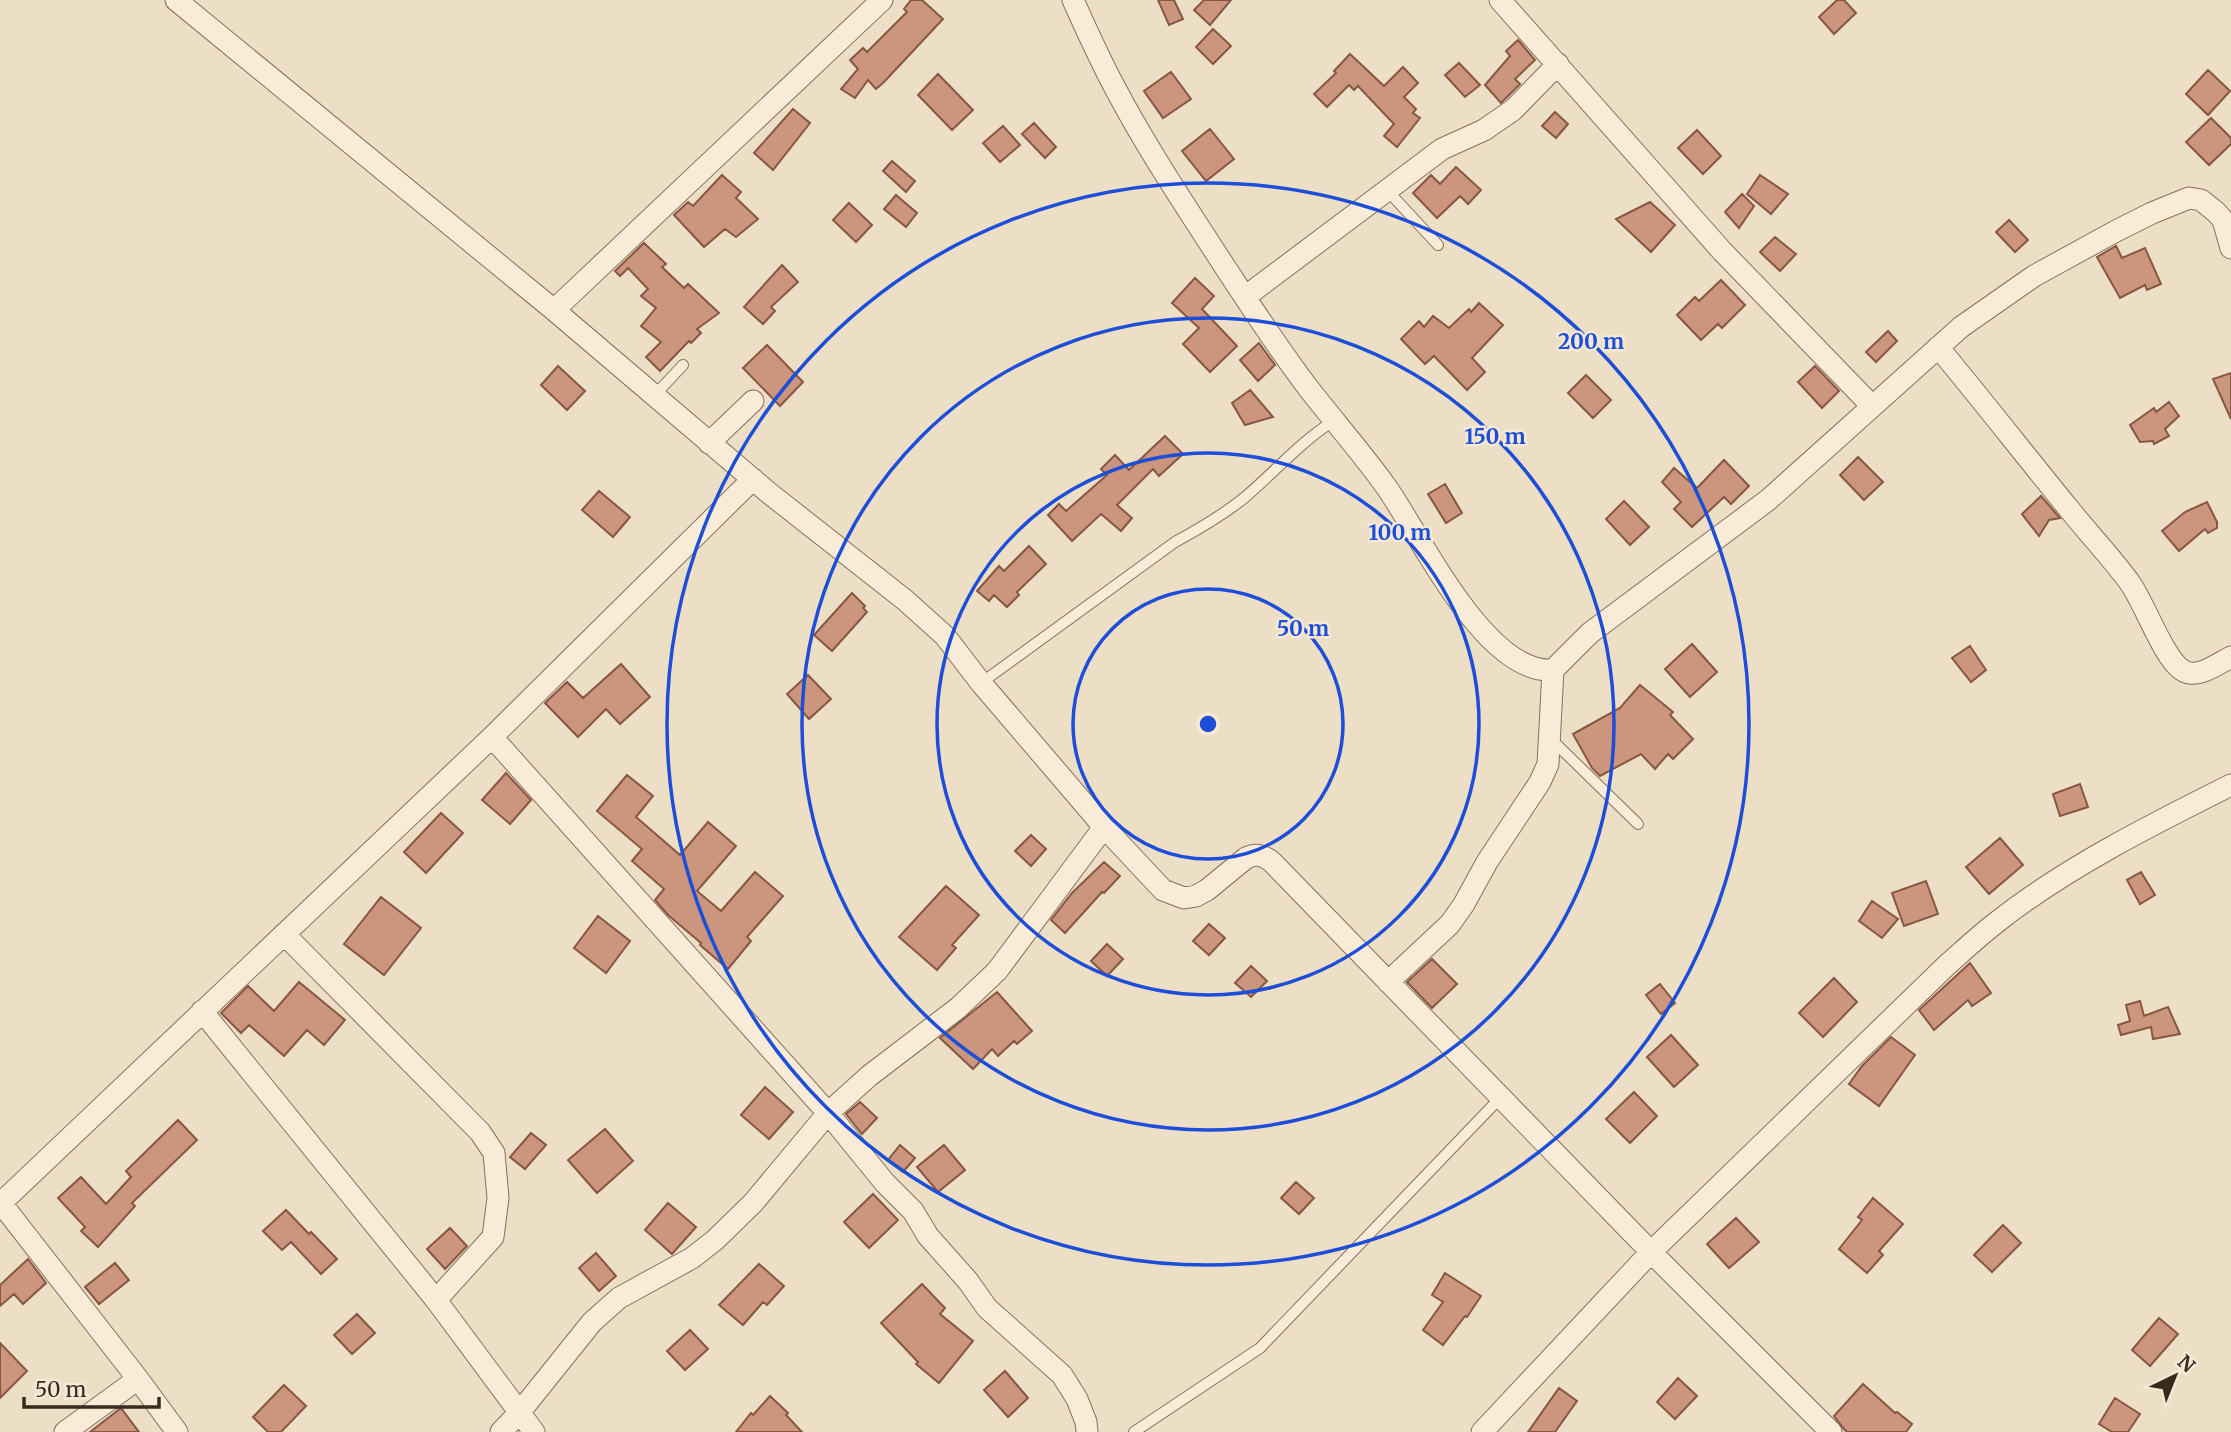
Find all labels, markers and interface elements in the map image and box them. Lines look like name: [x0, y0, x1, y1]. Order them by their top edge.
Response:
text: 200 m: [1558, 328, 1624, 355]
text: 150 m: [1464, 423, 1526, 450]
text: 100 m: [1369, 519, 1431, 546]
text: 50 m: [1277, 615, 1329, 642]
centre of rings: [1196, 712, 1220, 736]
north arrow: [2140, 1341, 2210, 1411]
text: N: [2173, 1350, 2200, 1377]
scale bar: [24, 1366, 159, 1410]
text: 50 m: [35, 1376, 86, 1403]

